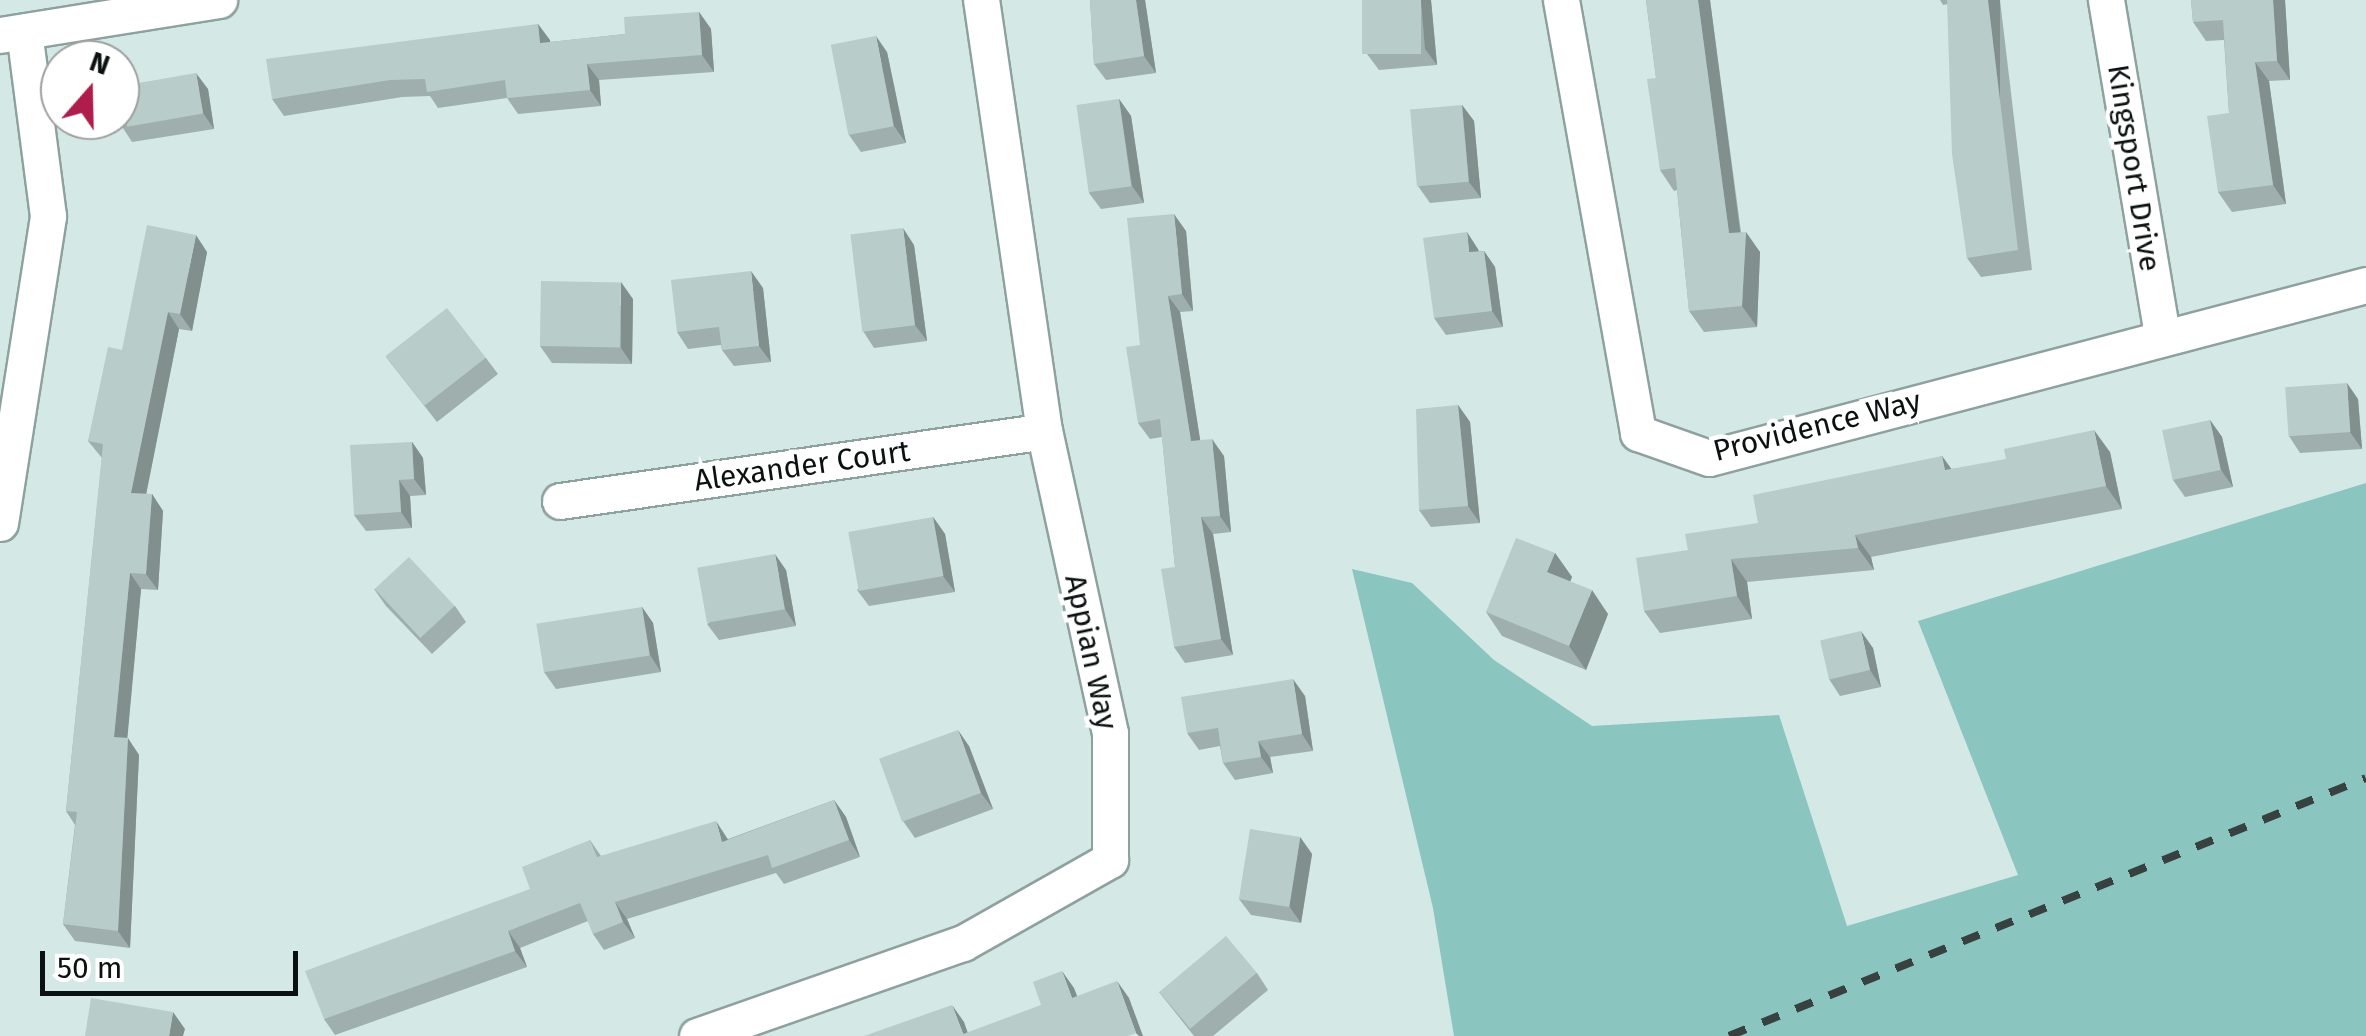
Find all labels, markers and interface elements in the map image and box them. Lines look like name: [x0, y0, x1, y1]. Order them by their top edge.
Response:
north arrow: [40, 40, 140, 140]
text: N: [85, 45, 114, 82]
street label: Kingsport Drive: [2100, 62, 2168, 274]
street label: Providence Way: [1710, 383, 1924, 469]
street label: Alexander Court: [692, 433, 912, 499]
street label: Appian Way: [1057, 571, 1125, 733]
scale bar: [45, 931, 302, 993]
text: 50 m: [57, 950, 122, 986]

